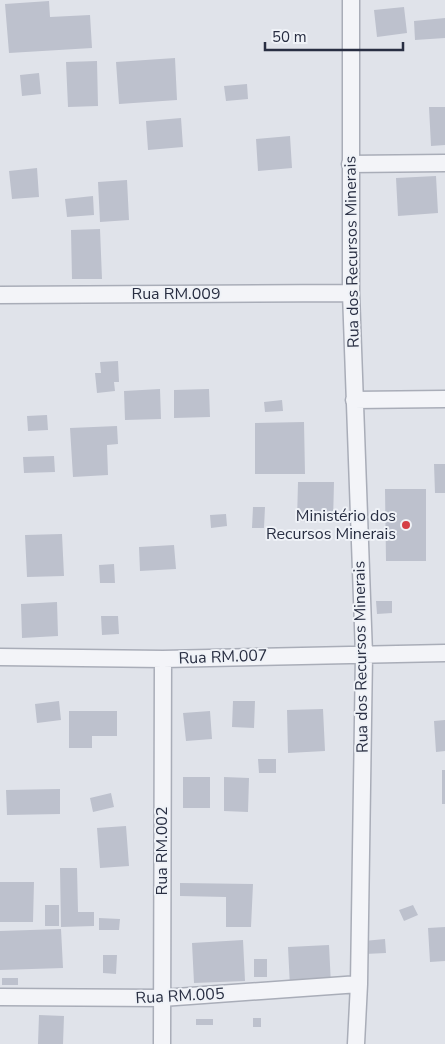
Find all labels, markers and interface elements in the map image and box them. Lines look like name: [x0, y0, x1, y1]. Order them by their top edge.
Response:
scale bar: [265, 20, 402, 52]
text: 50 m: [272, 27, 307, 47]
street label: Rua dos Recursos Minerais: [339, 156, 365, 348]
street label: Rua RM.009: [131, 283, 221, 305]
place label: Ministério dos Recursos Minerais: [266, 505, 396, 545]
marker: Ministério dos Recursos Minerais: [400, 519, 412, 531]
street label: Rua dos Recursos Minerais: [348, 561, 374, 753]
street label: Rua RM.007: [178, 644, 268, 670]
street label: Rua RM.002: [151, 806, 173, 896]
street label: Rua RM.005: [135, 983, 225, 1009]

